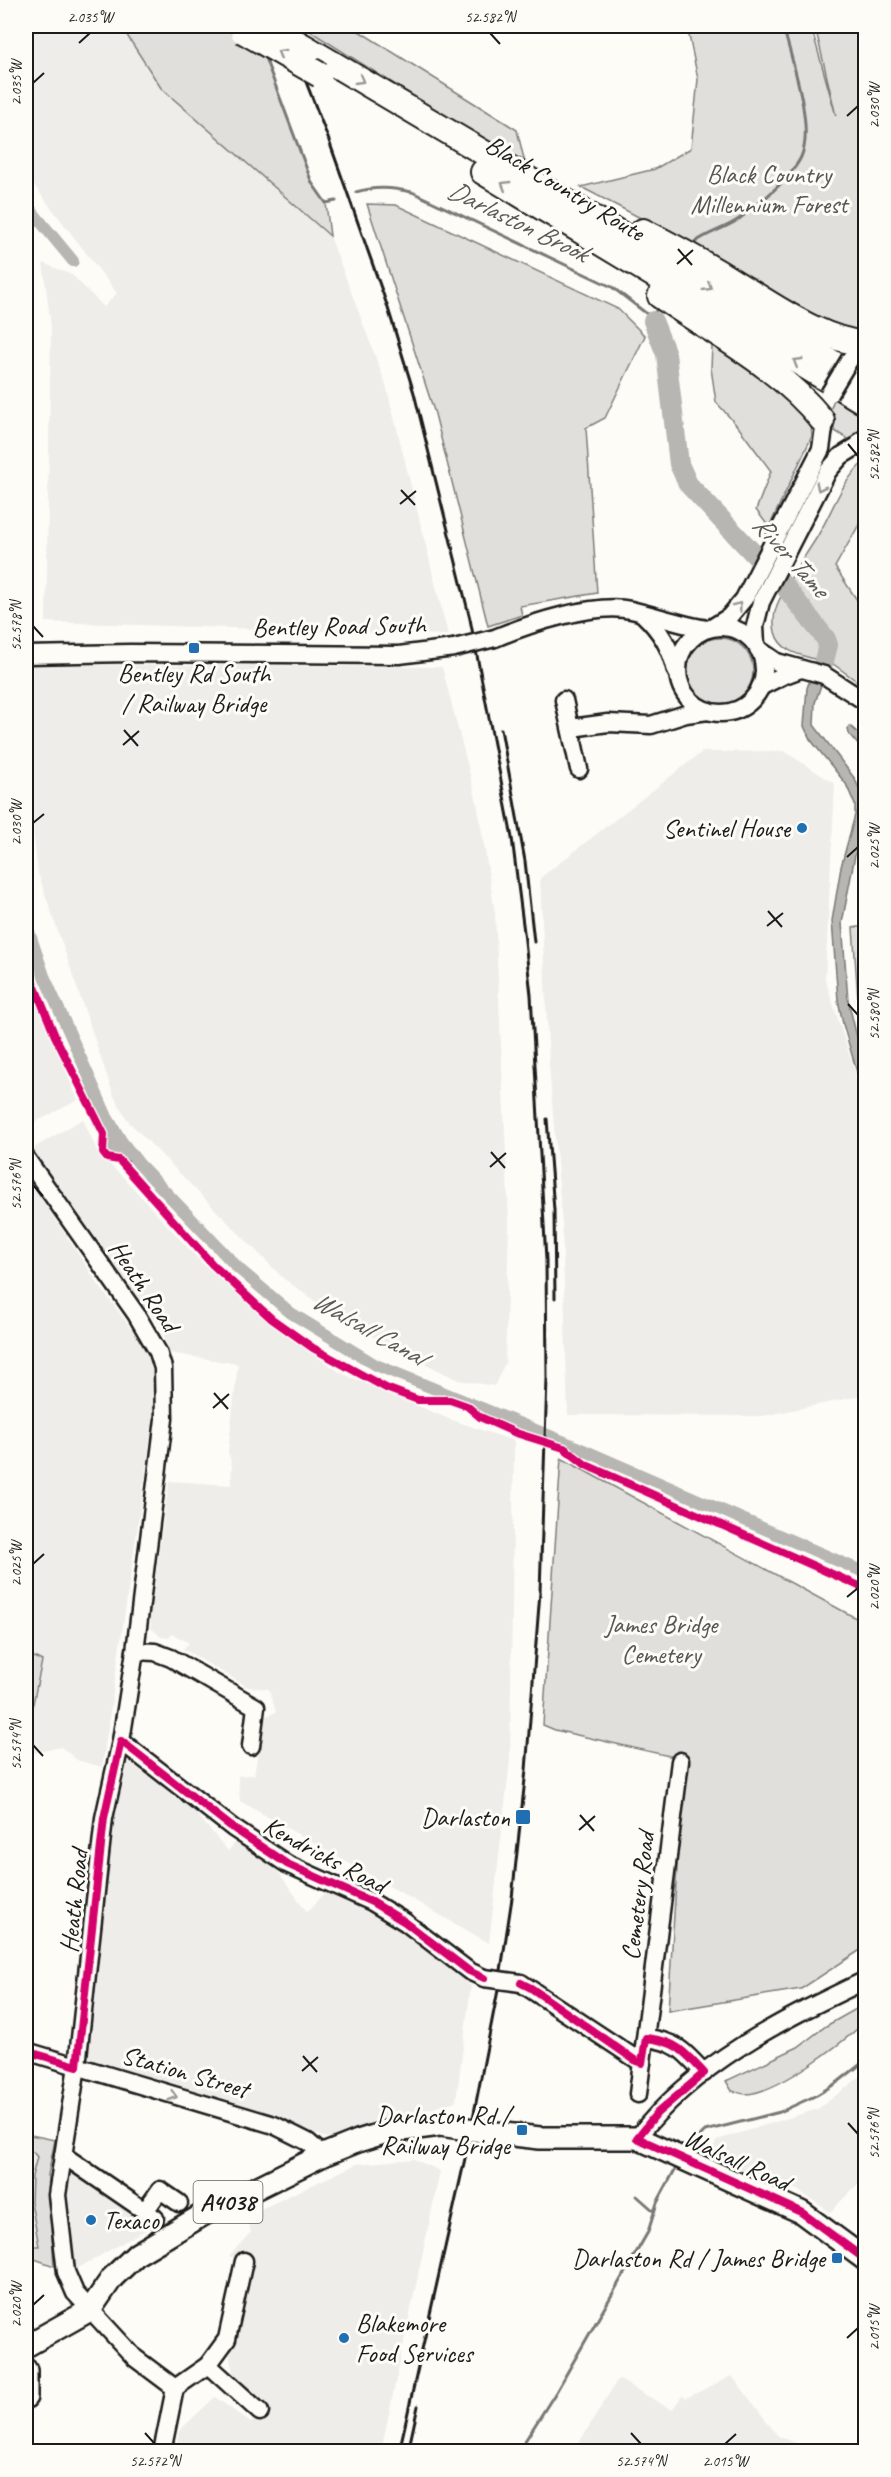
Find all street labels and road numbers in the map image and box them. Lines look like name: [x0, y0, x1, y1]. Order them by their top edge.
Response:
street label: Black Country Route: [479, 127, 652, 249]
street label: Bentley Road South: [252, 608, 428, 644]
street label: Heath Road: [101, 1234, 189, 1341]
street label: Kendricks Road: [258, 1809, 396, 1903]
street label: Cemetery Road: [614, 1826, 663, 1962]
street label: Heath Road: [52, 1844, 96, 1954]
street label: Station Street: [118, 2038, 255, 2107]
street label: Walsall Road: [679, 2121, 799, 2200]
road number: A4038: [194, 2181, 262, 2223]

